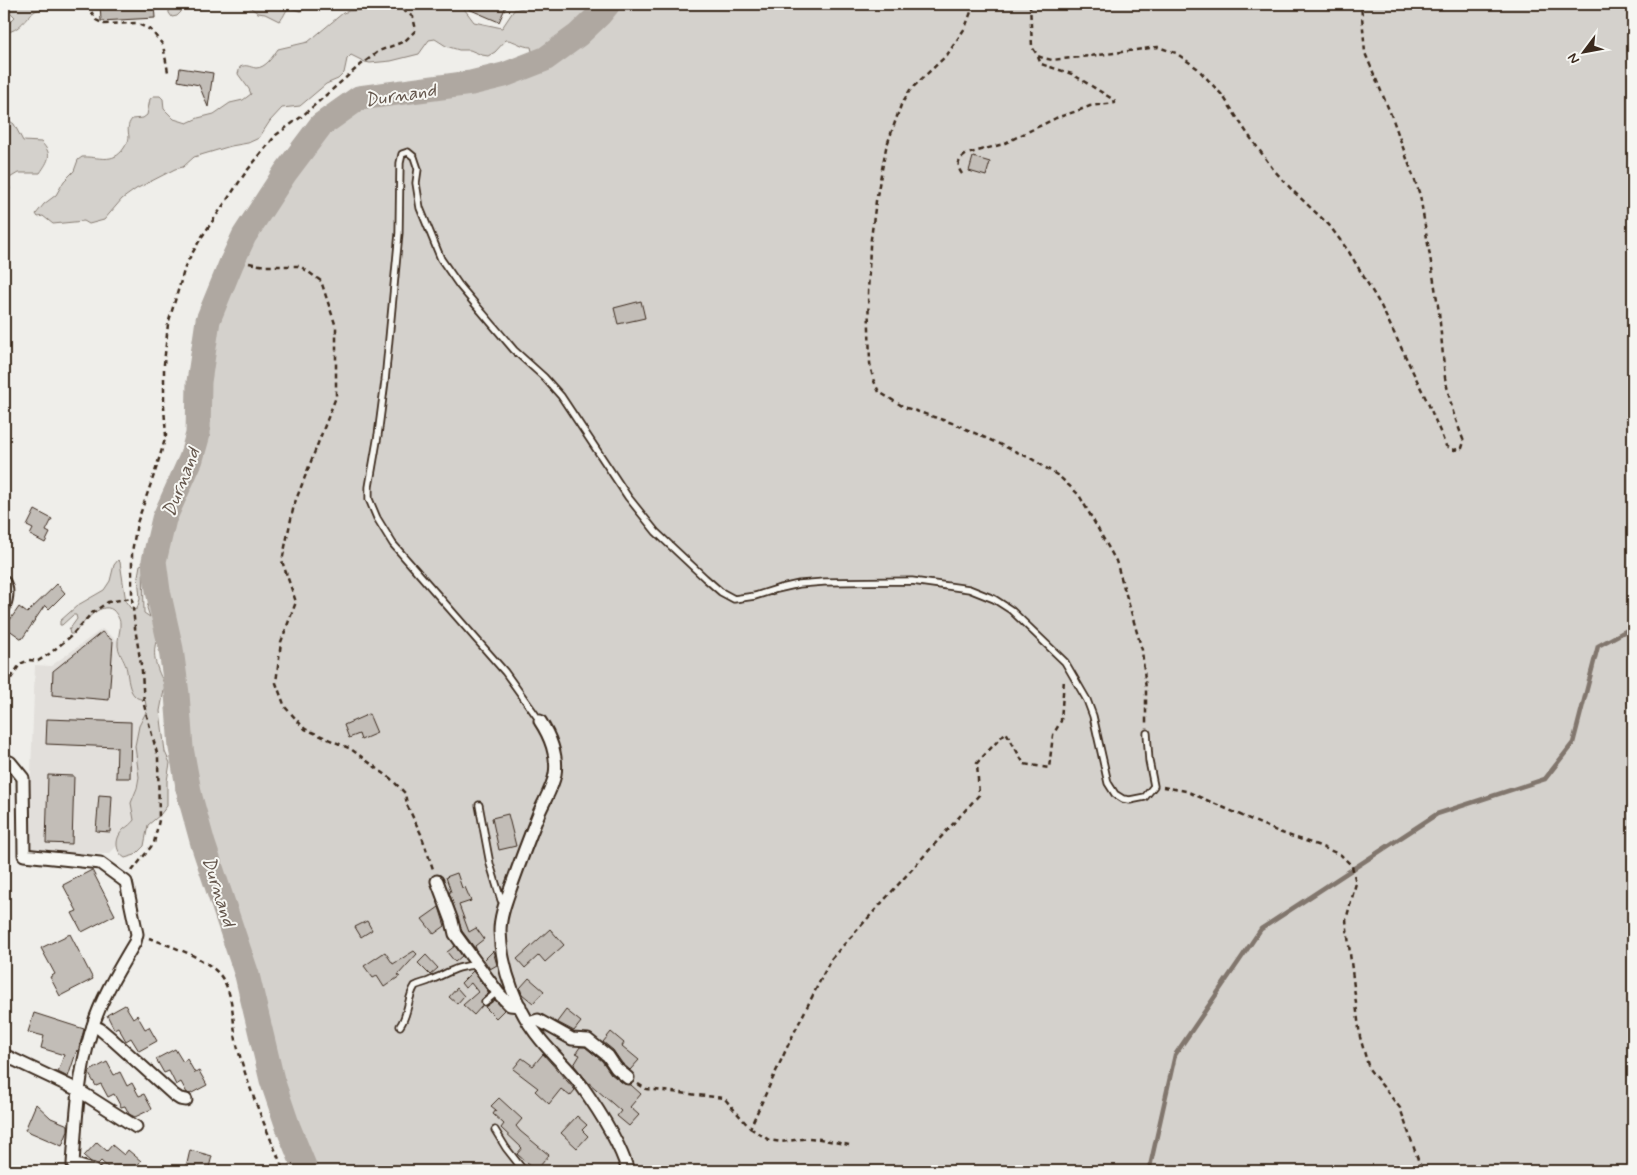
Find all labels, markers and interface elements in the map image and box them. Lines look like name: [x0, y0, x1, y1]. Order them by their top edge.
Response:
north arrow: [1560, 28, 1610, 78]
text: N: [1564, 50, 1584, 67]
water label: Durnand: [363, 77, 439, 113]
water label: Durnand: [157, 443, 207, 521]
water label: Durnand: [196, 853, 242, 931]

